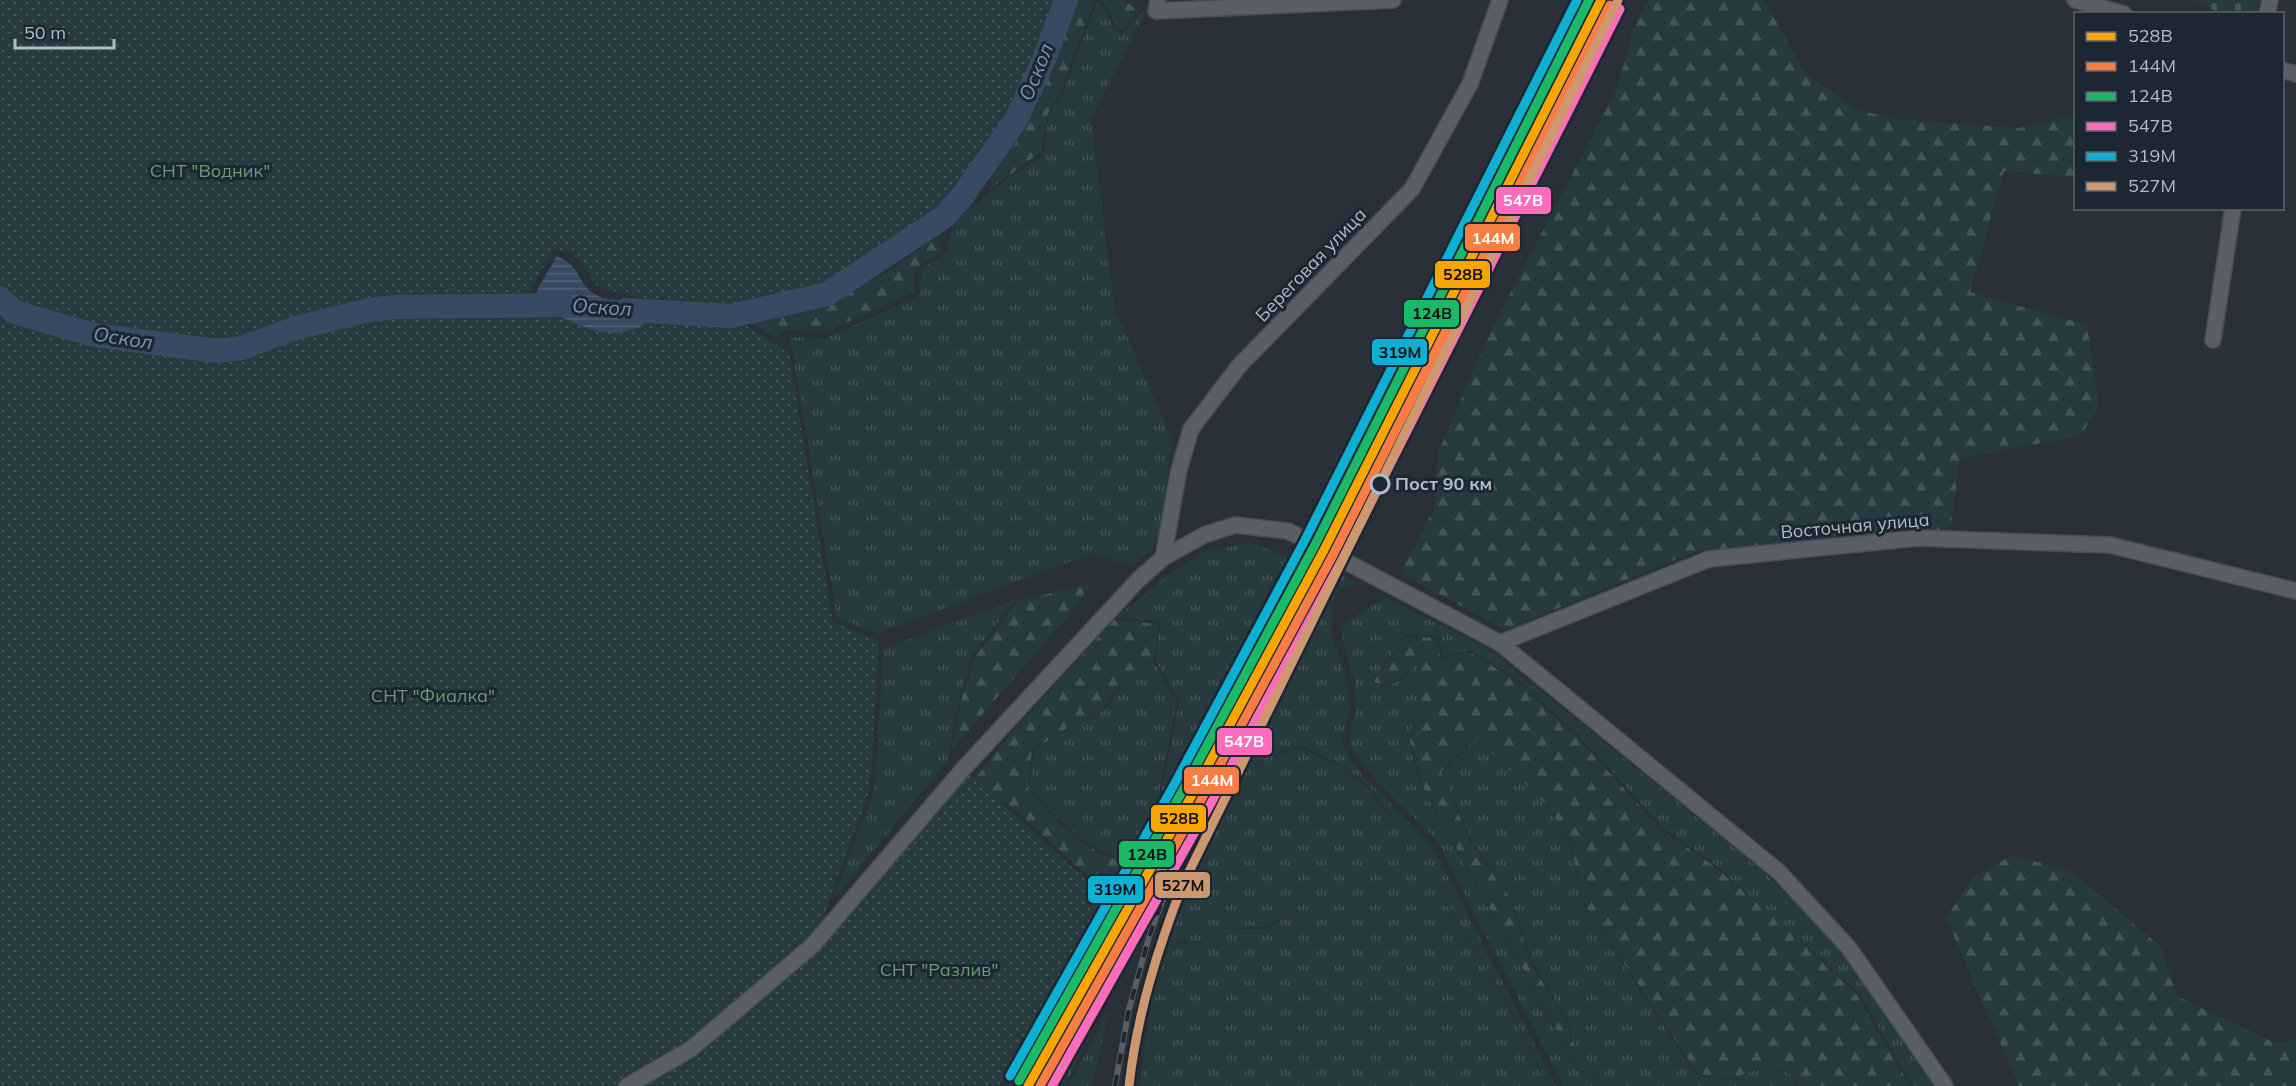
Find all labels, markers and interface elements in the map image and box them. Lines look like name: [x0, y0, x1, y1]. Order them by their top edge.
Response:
scale bar: [15, 12, 114, 50]
legend: [2074, 12, 2284, 210]
text: 50 m: [24, 21, 66, 44]
text: 528В: [2128, 24, 2173, 47]
water label: Оскол: [1013, 40, 1058, 104]
text: 144М: [2128, 54, 2176, 77]
text: 124В: [2128, 84, 2173, 107]
text: 547В: [2128, 114, 2173, 137]
text: 319М: [2128, 144, 2176, 167]
park label: СНТ "Водник": [150, 159, 270, 182]
text: 527М: [2128, 174, 2176, 197]
line badge: 547В: [1495, 186, 1552, 215]
text: 547В: [1503, 190, 1543, 210]
street label: Береговая улица: [1250, 203, 1371, 326]
line badge: 144М: [1464, 223, 1521, 252]
text: 144М: [1472, 228, 1514, 248]
line badge: 528В: [1434, 260, 1491, 289]
text: 528В: [1443, 264, 1483, 284]
water label: Оскол: [572, 292, 633, 321]
line badge: 124В: [1403, 299, 1460, 328]
text: 124В: [1412, 303, 1452, 323]
water label: Оскол: [92, 321, 154, 355]
line badge: 319М: [1371, 338, 1428, 366]
text: 319М: [1379, 342, 1421, 362]
place label: Пост 90 км: [1395, 472, 1492, 495]
marker: Пост 90 км: [1370, 474, 1390, 494]
street label: Восточная улица: [1780, 508, 1930, 543]
park label: СНТ "Фиалка": [371, 684, 495, 707]
line badge: 547В: [1216, 727, 1273, 756]
text: 547В: [1224, 731, 1264, 751]
line badge: 144М: [1183, 766, 1240, 795]
text: 144М: [1191, 770, 1233, 790]
line badge: 528В: [1150, 804, 1207, 833]
text: 528В: [1159, 808, 1199, 828]
line badge: 124В: [1118, 840, 1175, 868]
text: 124В: [1127, 844, 1167, 864]
line badge: 527М: [1154, 871, 1211, 899]
line badge: 319М: [1087, 875, 1144, 904]
text: 527М: [1162, 875, 1204, 895]
text: 319М: [1094, 879, 1136, 899]
park label: СНТ "Разлив": [880, 958, 998, 981]

